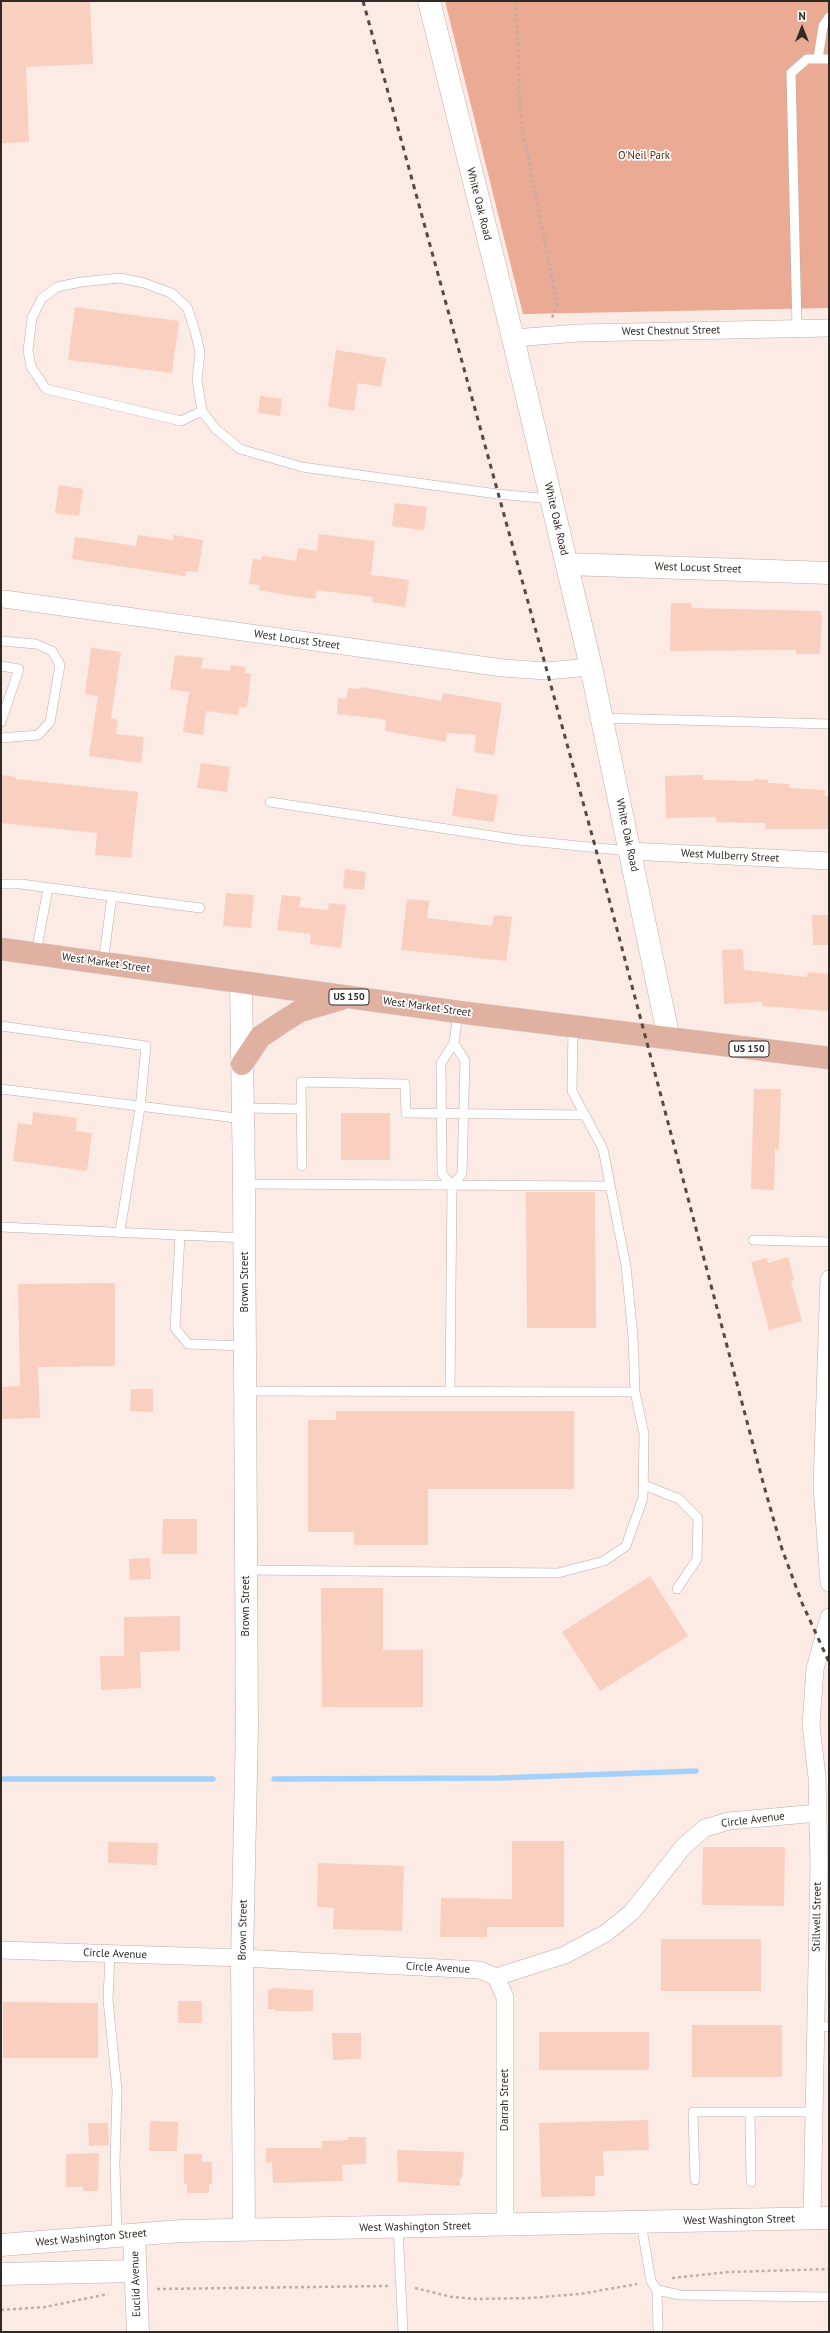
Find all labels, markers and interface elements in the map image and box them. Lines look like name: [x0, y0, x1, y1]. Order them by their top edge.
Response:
north arrow: [782, 8, 822, 48]
text: N: [798, 9, 806, 23]
park label: O'Neil Park: [618, 149, 670, 163]
street label: White Oak Road: [464, 166, 494, 242]
street label: West Chestnut Street: [622, 324, 720, 338]
street label: White Oak Road: [541, 481, 571, 557]
street label: West Locust Street: [654, 560, 742, 576]
street label: West Locust Street: [253, 627, 341, 653]
street label: White Oak Road: [613, 797, 641, 873]
street label: West Mulberry Street: [680, 847, 780, 865]
street label: West Market Street: [61, 950, 151, 976]
road number: US 150: [329, 989, 369, 1005]
street label: West Market Street: [382, 994, 472, 1020]
road number: US 150: [729, 1041, 769, 1057]
street label: Brown Street: [238, 1251, 252, 1313]
street label: Brown Street: [239, 1575, 253, 1637]
street label: Circle Avenue: [720, 1810, 786, 1830]
street label: Stillwell Street: [810, 1882, 824, 1952]
street label: Brown Street: [236, 1899, 250, 1961]
street label: Circle Avenue: [83, 1946, 147, 1962]
street label: Circle Avenue: [406, 1960, 470, 1976]
street label: Darrah Street: [498, 2069, 512, 2131]
street label: West Washington Street: [683, 2212, 795, 2228]
street label: West Washington Street: [359, 2219, 471, 2235]
street label: West Washington Street: [35, 2227, 147, 2249]
street label: Euclid Avenue: [128, 2251, 144, 2317]

